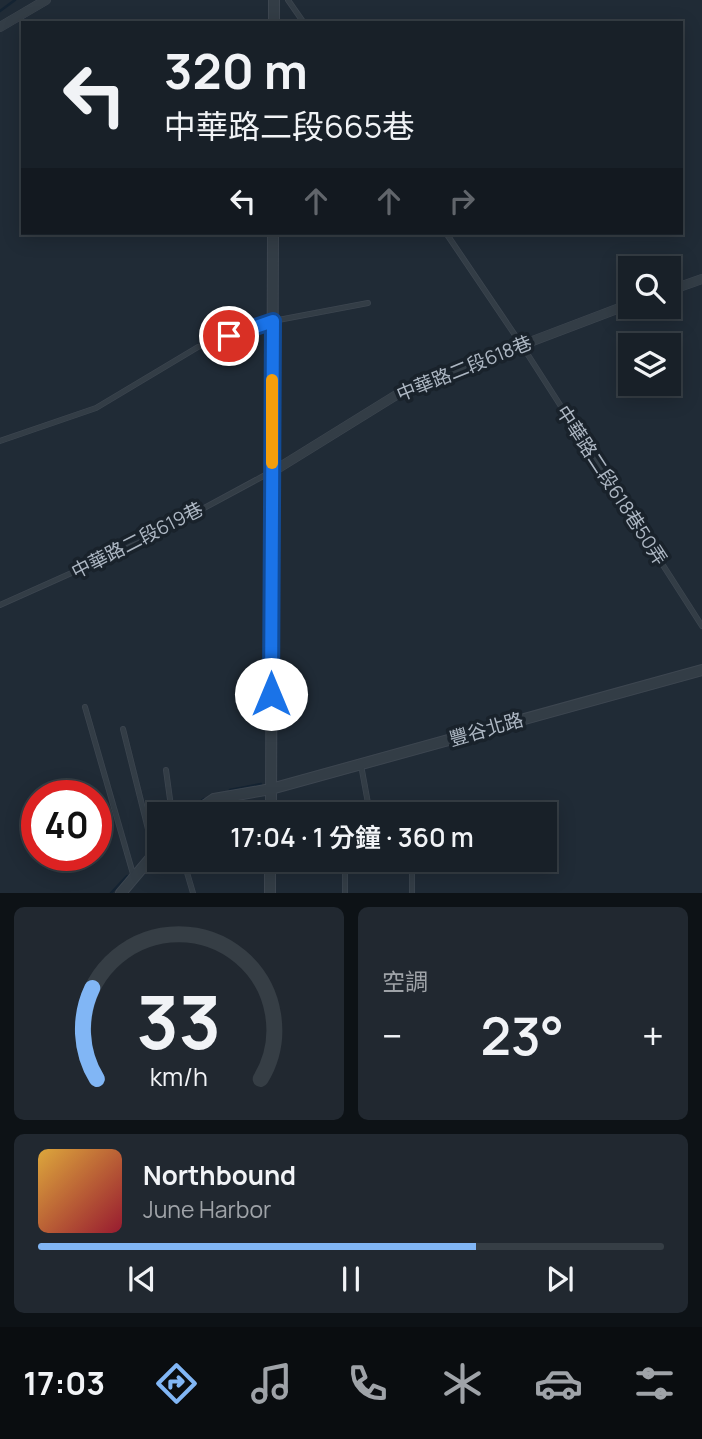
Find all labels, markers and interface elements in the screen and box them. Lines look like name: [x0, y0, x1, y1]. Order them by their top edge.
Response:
text: 320 m: [164, 37, 308, 104]
icon: left: [49, 49, 140, 140]
text: 中華路二段665巷: [164, 104, 414, 148]
icon: left: [224, 182, 262, 220]
icon: ahead: [297, 182, 335, 220]
icon: ahead: [370, 182, 408, 220]
icon: right: [443, 182, 481, 220]
map controls: [618, 256, 681, 396]
button: search: [618, 256, 681, 319]
pin: [199, 306, 259, 366]
icon: arrive: [210, 317, 248, 355]
street label: 中華路二段618巷: [392, 329, 536, 407]
button: layers: [618, 333, 681, 396]
street label: 中華路二段618巷50弄: [551, 400, 673, 570]
street label: 中華路二段619巷: [67, 496, 207, 584]
position arrow: [234, 657, 308, 731]
street label: 豐谷北路: [446, 706, 526, 752]
speed limit sign: 40: [21, 780, 112, 871]
text: 17:04 · 1 分鐘 · 360 m: [230, 819, 474, 855]
text: 空調: [382, 965, 428, 997]
text: 33: [137, 972, 221, 1072]
text: 23°: [480, 1000, 564, 1071]
text: −: [382, 1009, 403, 1061]
text: +: [642, 1009, 664, 1061]
text: km/h: [150, 1059, 208, 1094]
text: Northbound: [143, 1157, 296, 1193]
text: June Harbor: [143, 1193, 271, 1225]
icon: previous: [123, 1260, 161, 1298]
icon: pause: [332, 1260, 370, 1298]
icon: next: [541, 1260, 579, 1298]
icon: directions: [152, 1359, 201, 1408]
icon: music: [247, 1359, 296, 1408]
icon: phone: [343, 1359, 392, 1408]
icon: climate: [438, 1359, 487, 1408]
icon: car: [534, 1359, 583, 1408]
icon: filters: [630, 1359, 679, 1408]
text: 17:03: [23, 1361, 105, 1405]

